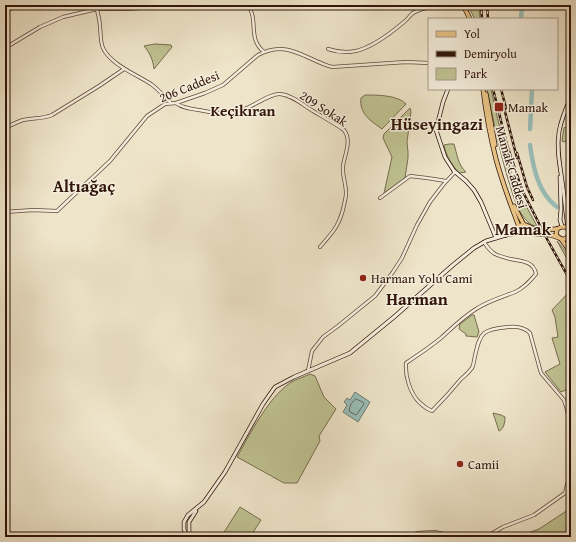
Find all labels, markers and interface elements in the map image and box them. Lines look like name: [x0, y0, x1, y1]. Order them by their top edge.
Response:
legend: [428, 18, 558, 90]
text: Yol: [464, 25, 481, 42]
text: Demiryolu: [464, 45, 517, 62]
text: Park: [464, 65, 488, 82]
street label: 206 Caddesi: [156, 66, 223, 107]
street label: 209 Sokak: [296, 86, 352, 131]
place label: Mamak: [508, 98, 549, 117]
district label: Keçikıran: [211, 100, 276, 121]
marker: Mamak: [493, 101, 505, 113]
district label: Hüseyingazi: [391, 111, 483, 136]
street label: Mamak Caddesi: [491, 124, 532, 211]
district label: Altıağaç: [53, 173, 115, 198]
district label: Mamak: [495, 216, 551, 241]
place label: Harman Yolu Cami: [371, 269, 473, 288]
marker: Harman Yolu Cami: [358, 273, 368, 283]
district label: Harman: [386, 286, 448, 311]
place label: Camii: [468, 455, 499, 474]
marker: Camii: [455, 459, 465, 469]

